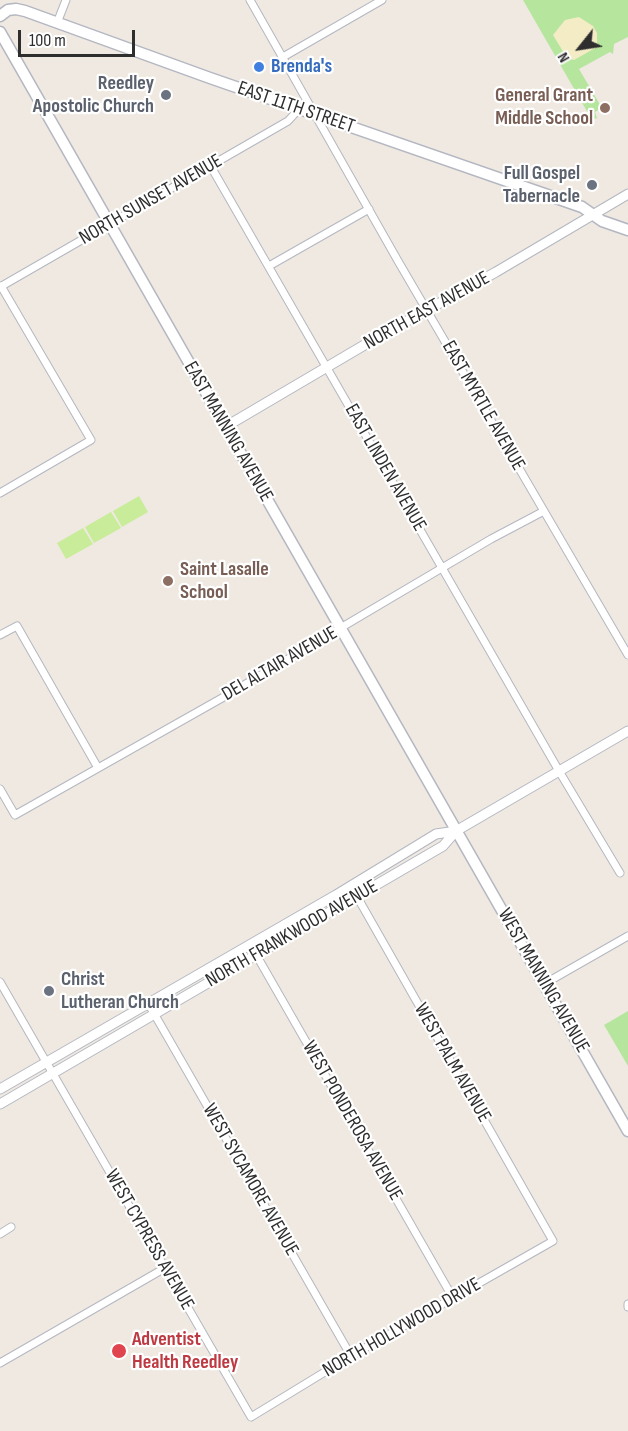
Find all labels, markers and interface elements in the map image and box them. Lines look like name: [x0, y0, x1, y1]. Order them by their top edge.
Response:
scale bar: [21, 18, 138, 56]
north arrow: [550, 18, 610, 78]
text: 100 m: [29, 30, 66, 51]
text: N: [554, 49, 574, 66]
place label: Brenda's: [271, 55, 332, 79]
marker: Brenda's: [252, 60, 266, 74]
place label: Reedley Apostolic Church: [33, 72, 154, 119]
street label: EAST 11TH STREET: [234, 77, 358, 139]
place label: General Grant Middle School: [495, 84, 593, 131]
marker: Reedley Apostolic Church: [159, 88, 173, 102]
marker: General Grant Middle School: [598, 101, 612, 115]
street label: NORTH SUNSET AVENUE: [75, 149, 227, 251]
place label: Full Gospel Tabernacle: [503, 162, 580, 209]
marker: Full Gospel Tabernacle: [585, 178, 599, 192]
street label: NORTH EAST AVENUE: [360, 266, 494, 356]
street label: EAST MYRTLE AVENUE: [436, 337, 530, 475]
street label: EAST MANNING AVENUE: [178, 357, 278, 507]
street label: EAST LINDEN AVENUE: [339, 400, 431, 536]
place label: Saint Lasalle School: [180, 558, 269, 605]
marker: Saint Lasalle School: [161, 574, 175, 588]
street label: DEL ALTAIR AVENUE: [218, 621, 342, 707]
street label: NORTH FRANKWOOD AVENUE: [202, 875, 382, 993]
street label: WEST MANNING AVENUE: [492, 904, 594, 1058]
place label: Christ Lutheran Church: [61, 968, 179, 1015]
marker: Christ Lutheran Church: [42, 984, 56, 998]
street label: WEST PALM AVENUE: [408, 999, 496, 1127]
street label: WEST PONDEROSA AVENUE: [297, 1037, 407, 1205]
street label: WEST SYCAMORE AVENUE: [197, 1100, 303, 1260]
street label: WEST CYPRESS AVENUE: [99, 1165, 199, 1315]
street label: NORTH HOLLYWOOD DRIVE: [319, 1273, 485, 1383]
place label: Adventist Health Reedley: [132, 1328, 238, 1375]
marker: Adventist Health Reedley: [110, 1342, 128, 1360]

